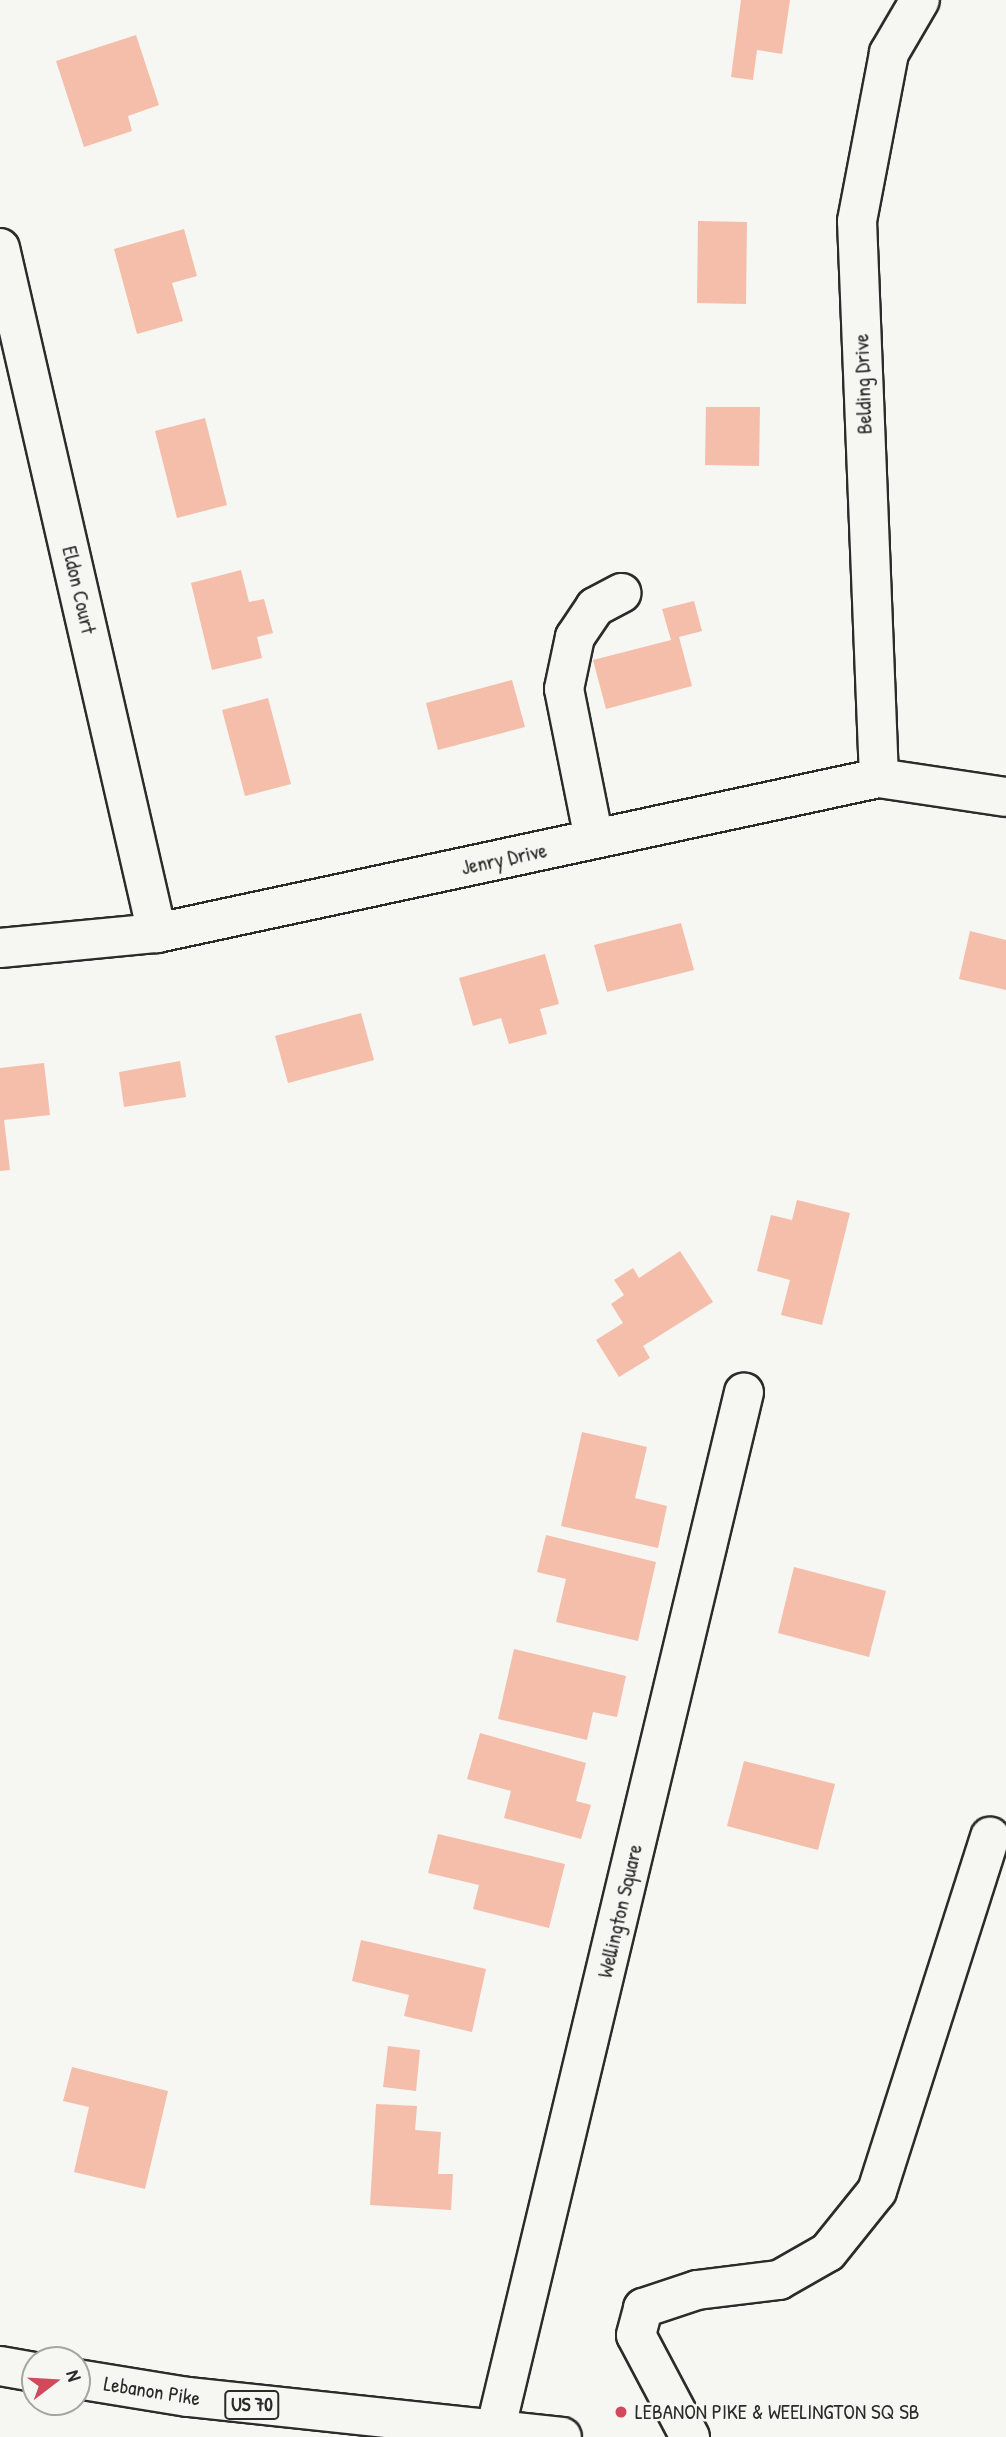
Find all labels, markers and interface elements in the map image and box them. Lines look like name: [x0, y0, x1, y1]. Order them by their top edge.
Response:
street label: Belding Drive: [849, 333, 877, 435]
street label: Eldon Court: [57, 544, 101, 636]
street label: Jenry Drive: [459, 838, 549, 880]
street label: Wellington Square: [592, 1842, 648, 1980]
north arrow: [21, 2346, 91, 2416]
text: N: [60, 2367, 88, 2384]
street label: Lebanon Pike: [102, 2371, 202, 2411]
road number: US 70: [224, 2390, 280, 2420]
place label: LEBANON PIKE & WEELINGTON SQ SB: [635, 2399, 919, 2425]
marker: LEBANON PIKE & WEELINGTON SQ SB: [613, 2404, 629, 2420]

